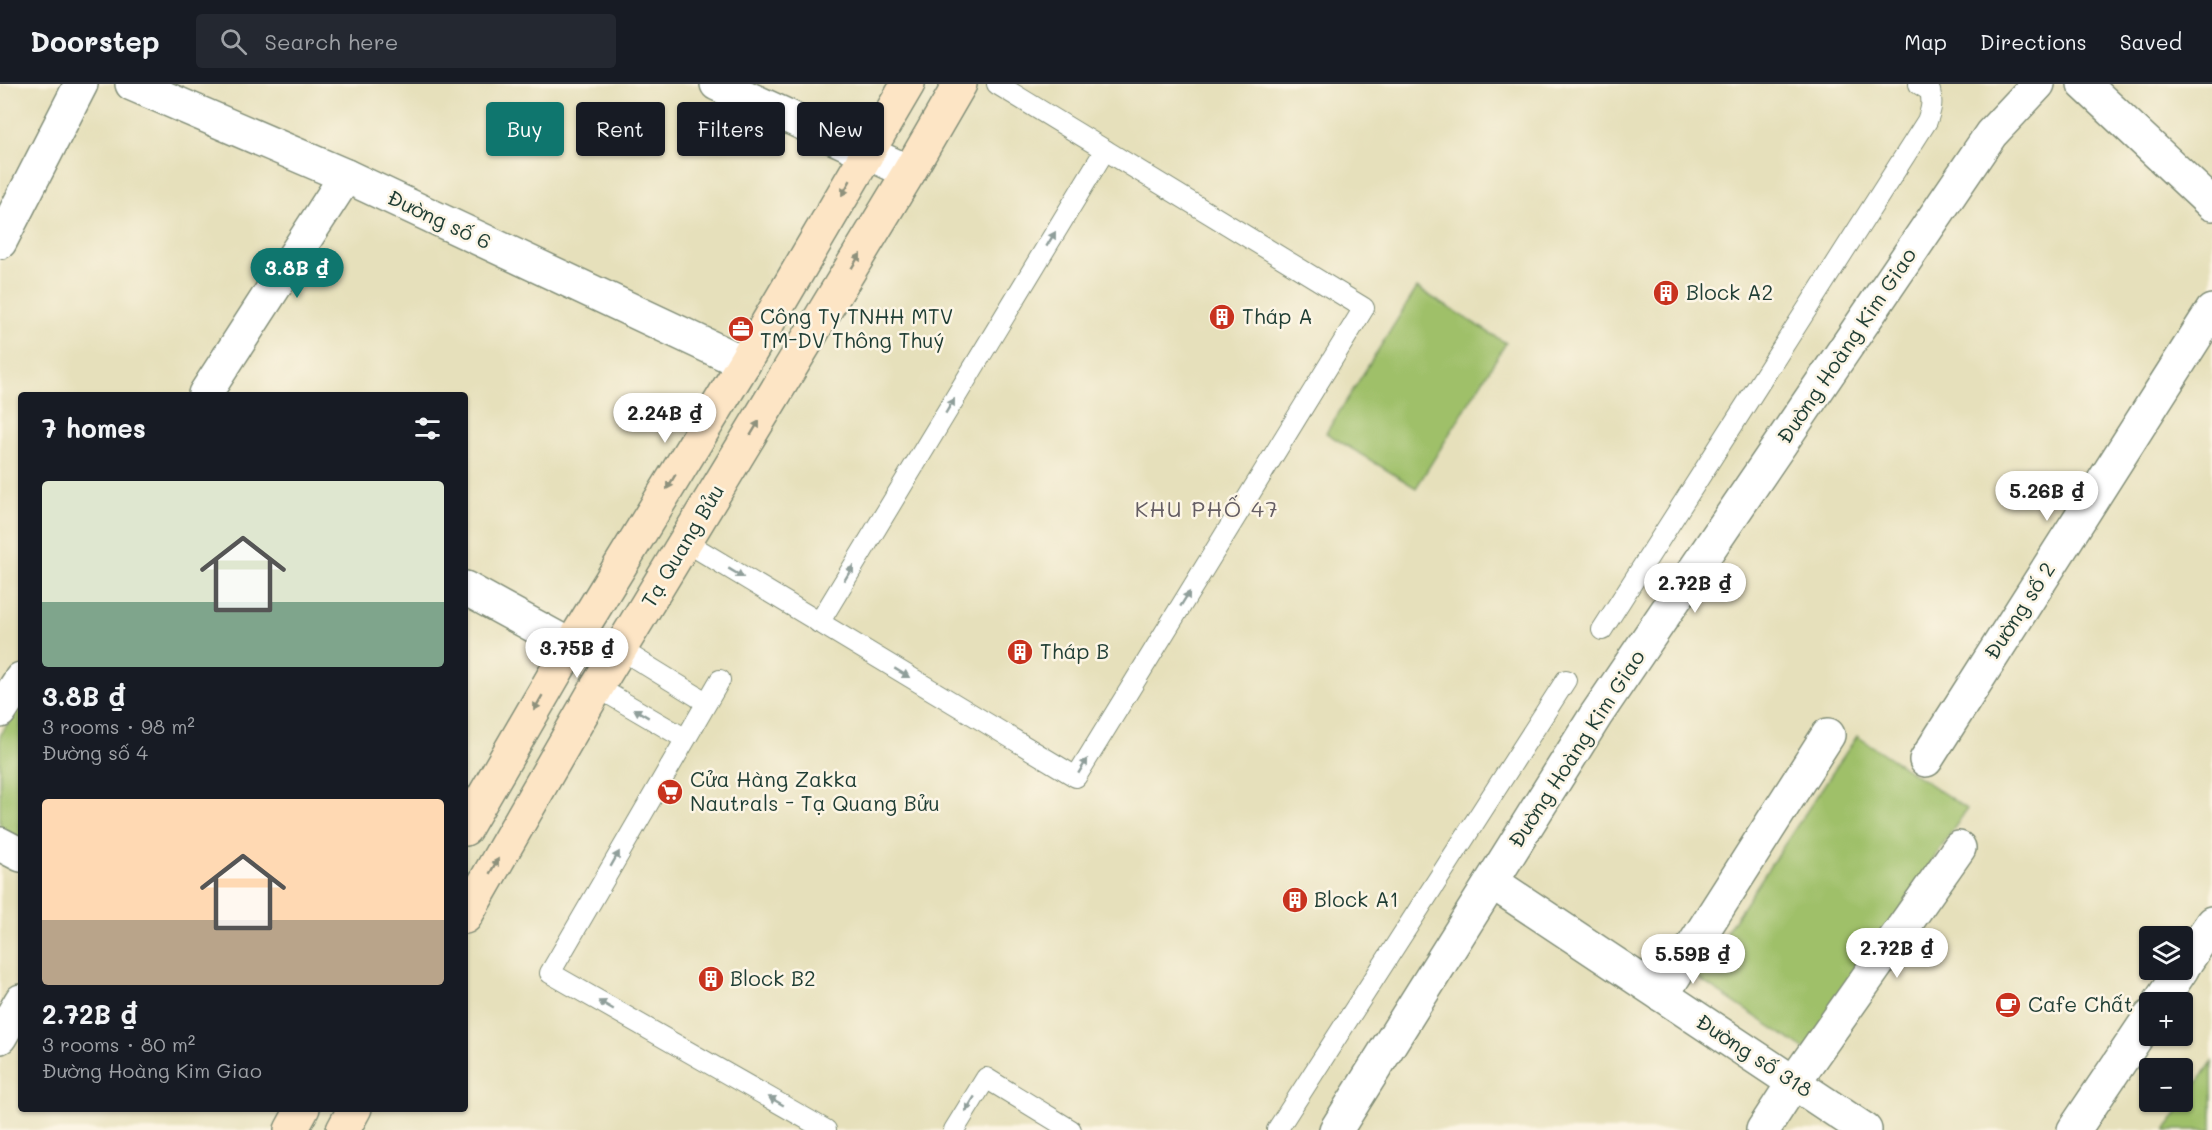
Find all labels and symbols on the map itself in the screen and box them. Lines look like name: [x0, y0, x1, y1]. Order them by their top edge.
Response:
one-way arrow: [841, 180, 851, 197]
street label: Đường số 6: [383, 183, 496, 254]
one-way arrow: [1046, 230, 1056, 247]
street label: Đường Hoàng Kim Giao: [1770, 242, 1921, 448]
pin: 3.8B ₫: [248, 248, 346, 299]
one-way arrow: [850, 253, 861, 269]
building icon: Block A2: [1651, 278, 1681, 308]
place label: Block A2: [1686, 278, 1773, 305]
place label: Công Ty TNHH MTV TM-DV Thông Thuý: [760, 302, 953, 353]
building icon: Tháp A: [1207, 302, 1237, 332]
place label: Tháp A: [1242, 302, 1313, 329]
office icon: Công Ty TNHH MTV TM-DV Thông Thuý: [726, 314, 756, 344]
pin: 2.24B ₫: [610, 393, 720, 444]
one-way arrow: [945, 397, 955, 414]
one-way arrow: [749, 420, 760, 436]
pin: 5.26B ₫: [1992, 471, 2102, 522]
one-way arrow: [665, 474, 676, 490]
street label: Tạ Quang Bửu: [634, 479, 729, 612]
district label: KHU PHỐ 47: [1135, 494, 1279, 523]
street label: Đường số 2: [1977, 556, 2060, 664]
pin: 2.72B ₫: [1640, 563, 1750, 614]
one-way arrow: [843, 565, 854, 581]
one-way arrow: [728, 567, 744, 578]
one-way arrow: [1180, 591, 1191, 608]
pin: 3.75B ₫: [522, 628, 632, 679]
building icon: Tháp B: [1005, 637, 1035, 667]
place label: Tháp B: [1040, 637, 1109, 664]
street label: Đường Hoàng Kim Giao: [1502, 644, 1650, 852]
one-way arrow: [894, 668, 910, 679]
one-way arrow: [533, 695, 543, 712]
one-way arrow: [633, 707, 649, 718]
one-way arrow: [1077, 757, 1088, 774]
place label: Cửa Hàng Zakka Nautrals - Tạ Quang Bửu: [690, 765, 940, 816]
supermarket icon: Cửa Hàng Zakka Nautrals - Tạ Quang Bửu: [655, 777, 685, 807]
one-way arrow: [610, 851, 620, 868]
one-way arrow: [489, 857, 499, 874]
building icon: Block A1: [1280, 885, 1310, 915]
place label: Block A1: [1314, 885, 1399, 912]
pin: 2.72B ₫: [1842, 928, 1952, 979]
pin: 5.59B ₫: [1638, 934, 1748, 985]
building icon: Block B2: [696, 964, 726, 994]
place label: Block B2: [730, 964, 816, 991]
cafe icon: Cafe Chất: [1993, 990, 2023, 1020]
place label: Cafe Chất: [2028, 990, 2133, 1017]
one-way arrow: [598, 999, 614, 1010]
street label: Đường số 318: [1692, 1007, 1818, 1102]
one-way arrow: [767, 1096, 784, 1106]
one-way arrow: [965, 1096, 976, 1112]

